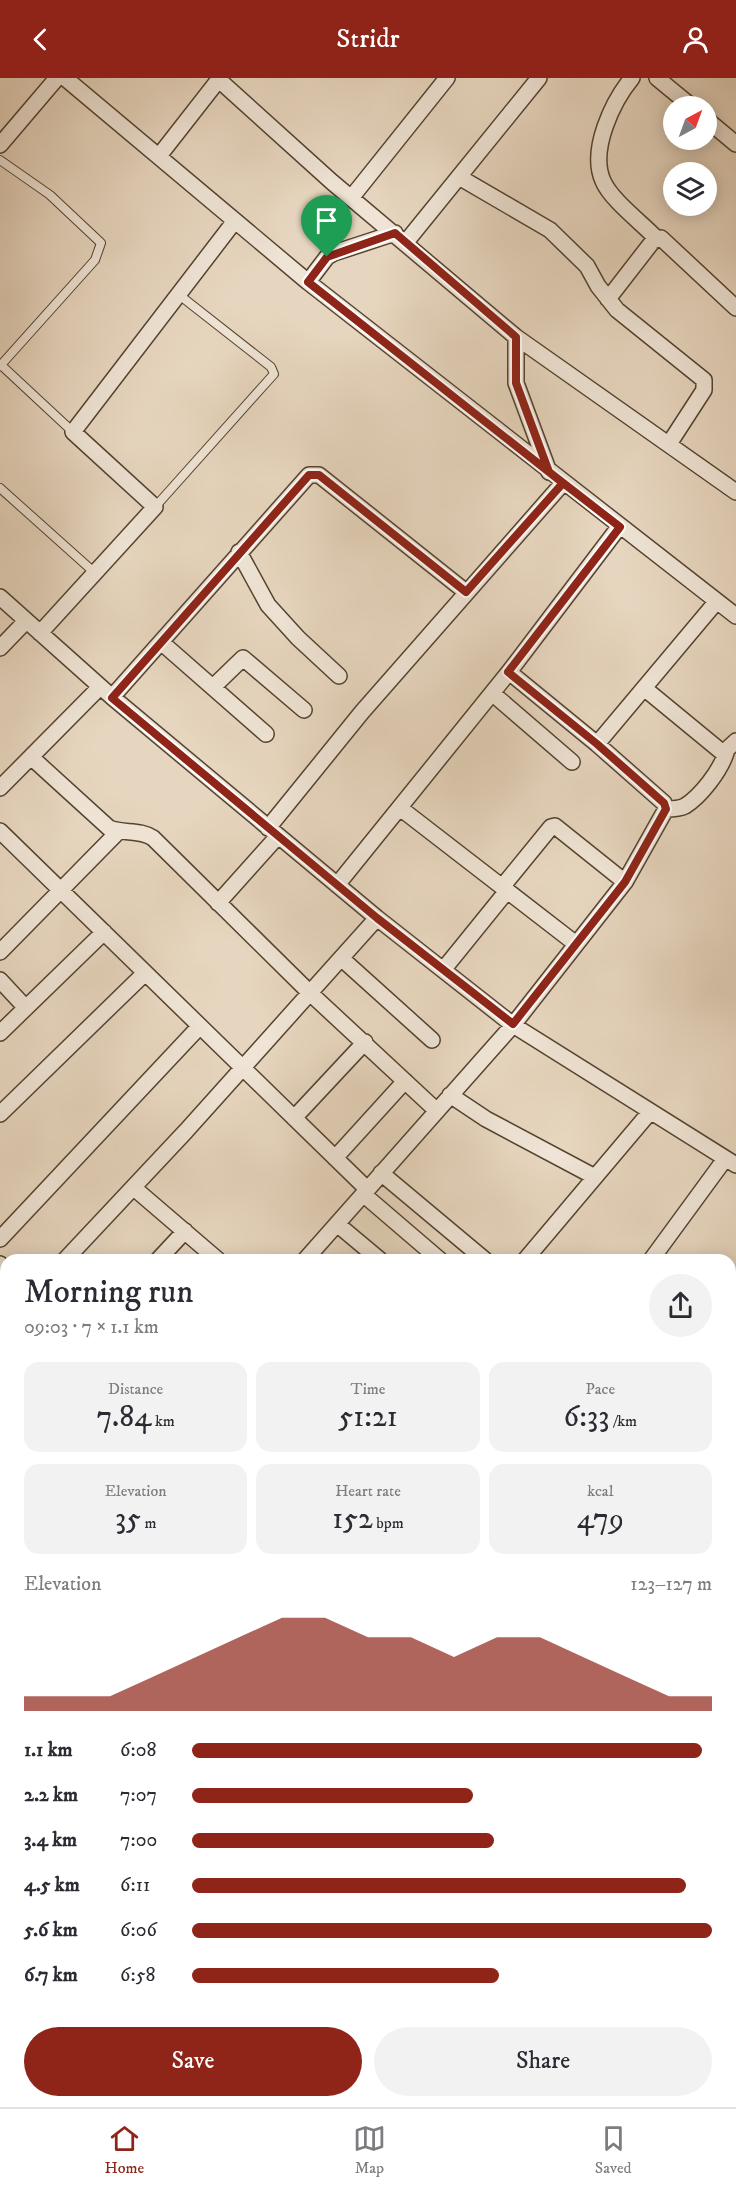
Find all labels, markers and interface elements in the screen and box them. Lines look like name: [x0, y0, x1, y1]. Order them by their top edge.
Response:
text: Stridr: [336, 22, 400, 56]
icon: back: [24, 23, 57, 56]
icon: person: [679, 23, 712, 56]
north arrow: [663, 96, 717, 150]
map controls: [663, 96, 717, 216]
button: layers: [663, 162, 717, 216]
pin: [301, 195, 352, 257]
icon: arrive: [310, 204, 343, 237]
text: Morning run: [24, 1272, 193, 1313]
button: share: [649, 1274, 712, 1337]
text: 09:03 · 7 × 1.1 km: [24, 1315, 159, 1340]
text: Distance: [108, 1379, 163, 1399]
text: Time: [351, 1379, 385, 1399]
text: Pace: [586, 1379, 615, 1399]
text: 7.84: [96, 1399, 151, 1436]
text: 51:21: [338, 1399, 398, 1436]
text: 6:33: [564, 1399, 609, 1436]
text: km: [151, 1411, 175, 1431]
text: /km: [609, 1411, 637, 1431]
text: Elevation: [105, 1481, 167, 1501]
text: Heart rate: [335, 1481, 401, 1501]
text: kcal: [587, 1481, 613, 1501]
text: 35: [115, 1501, 141, 1538]
text: 152: [332, 1501, 373, 1538]
text: 479: [577, 1501, 624, 1538]
text: m: [141, 1513, 156, 1533]
text: bpm: [373, 1513, 404, 1533]
text: Elevation: [24, 1572, 101, 1597]
text: 123–127 m: [630, 1572, 712, 1597]
text: 1.1 km: [24, 1738, 73, 1763]
text: 6:08: [120, 1738, 156, 1763]
text: 2.2 km: [24, 1783, 78, 1808]
text: 7:07: [120, 1783, 157, 1808]
text: 3.4 km: [24, 1828, 77, 1853]
text: 7:00: [120, 1828, 157, 1853]
text: 4.5 km: [24, 1873, 80, 1898]
text: 6:11: [120, 1873, 150, 1898]
text: 5.6 km: [24, 1918, 78, 1943]
text: 6:06: [120, 1918, 157, 1943]
text: 6.7 km: [24, 1963, 78, 1988]
text: 6:58: [120, 1963, 156, 1988]
button: Save: [24, 2027, 362, 2096]
button: Share: [374, 2027, 712, 2096]
tab: Home: [104, 2122, 144, 2178]
tab: Map: [353, 2122, 386, 2178]
tab: Saved: [595, 2122, 632, 2178]

